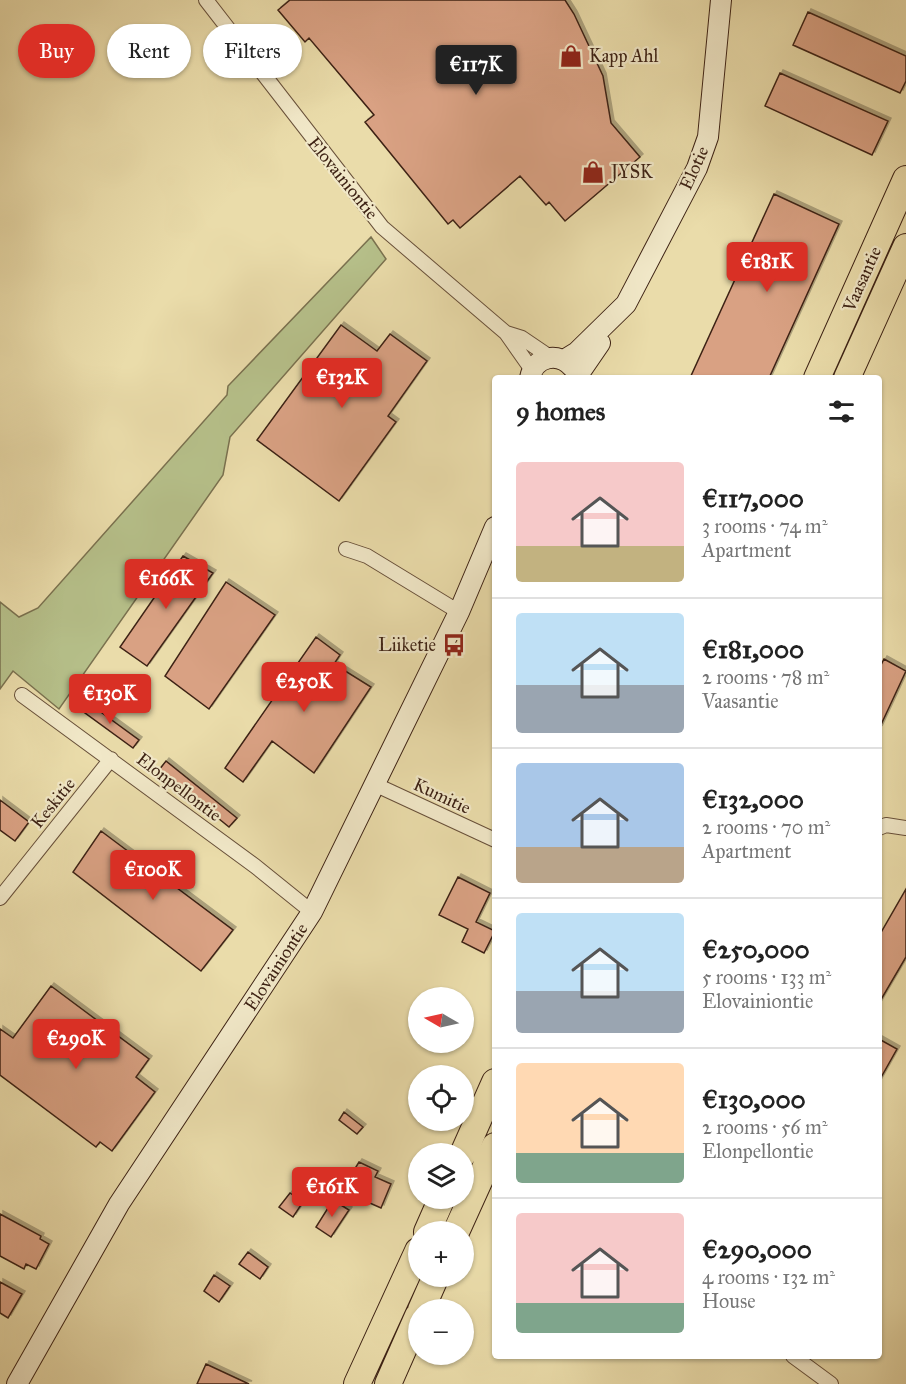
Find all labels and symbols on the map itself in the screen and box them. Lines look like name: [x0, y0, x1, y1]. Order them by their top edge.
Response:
shop icon: Kapp Ahl: [558, 43, 584, 69]
pin: €117K: [434, 45, 518, 96]
place label: Kapp Ahl: [589, 45, 658, 67]
street label: Elovainiontie: [303, 132, 383, 224]
street label: Elotie: [675, 143, 713, 193]
shop icon: JYSK: [580, 159, 606, 185]
place label: JYSK: [609, 161, 654, 184]
pin: €181K: [725, 242, 809, 293]
street label: Vaasantie: [838, 243, 886, 316]
pin: €132K: [300, 358, 384, 409]
pin: €166K: [124, 559, 208, 610]
bus stop icon: Liiketie: [441, 632, 467, 658]
place label: Liiketie: [378, 634, 436, 656]
pin: €250K: [262, 662, 346, 713]
pin: €130K: [68, 674, 152, 725]
street label: Elonpellontie: [132, 748, 226, 826]
street label: Keskitie: [26, 773, 80, 833]
street label: Kumitie: [410, 773, 474, 819]
pin: €100K: [111, 850, 195, 901]
street label: Elovainiontie: [240, 919, 312, 1015]
north arrow: [408, 987, 474, 1053]
pin: €290K: [34, 1019, 118, 1070]
pin: €161K: [290, 1167, 374, 1218]

